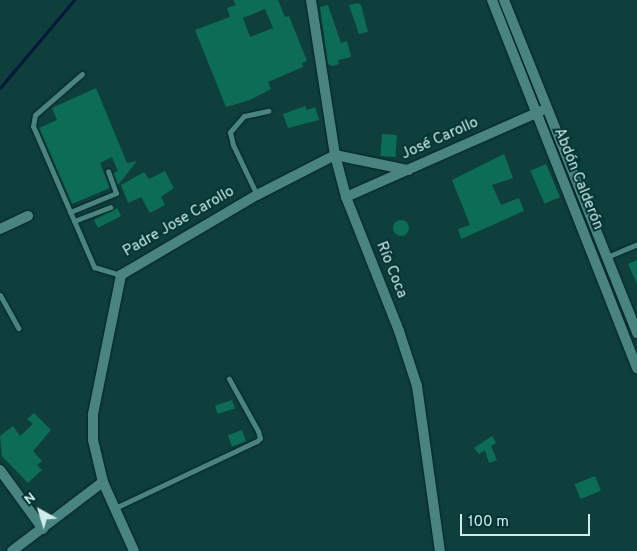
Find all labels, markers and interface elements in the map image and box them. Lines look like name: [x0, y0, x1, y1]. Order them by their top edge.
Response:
street label: José Carollo: [399, 114, 481, 164]
street label: Abdón Calderón: [549, 126, 607, 232]
street label: Padre Jose Carollo: [120, 183, 238, 261]
street label: Río Coca: [372, 239, 410, 301]
north arrow: [15, 486, 65, 536]
text: N: [21, 489, 40, 509]
scale bar: [462, 504, 592, 536]
text: 100 m: [468, 513, 509, 532]

